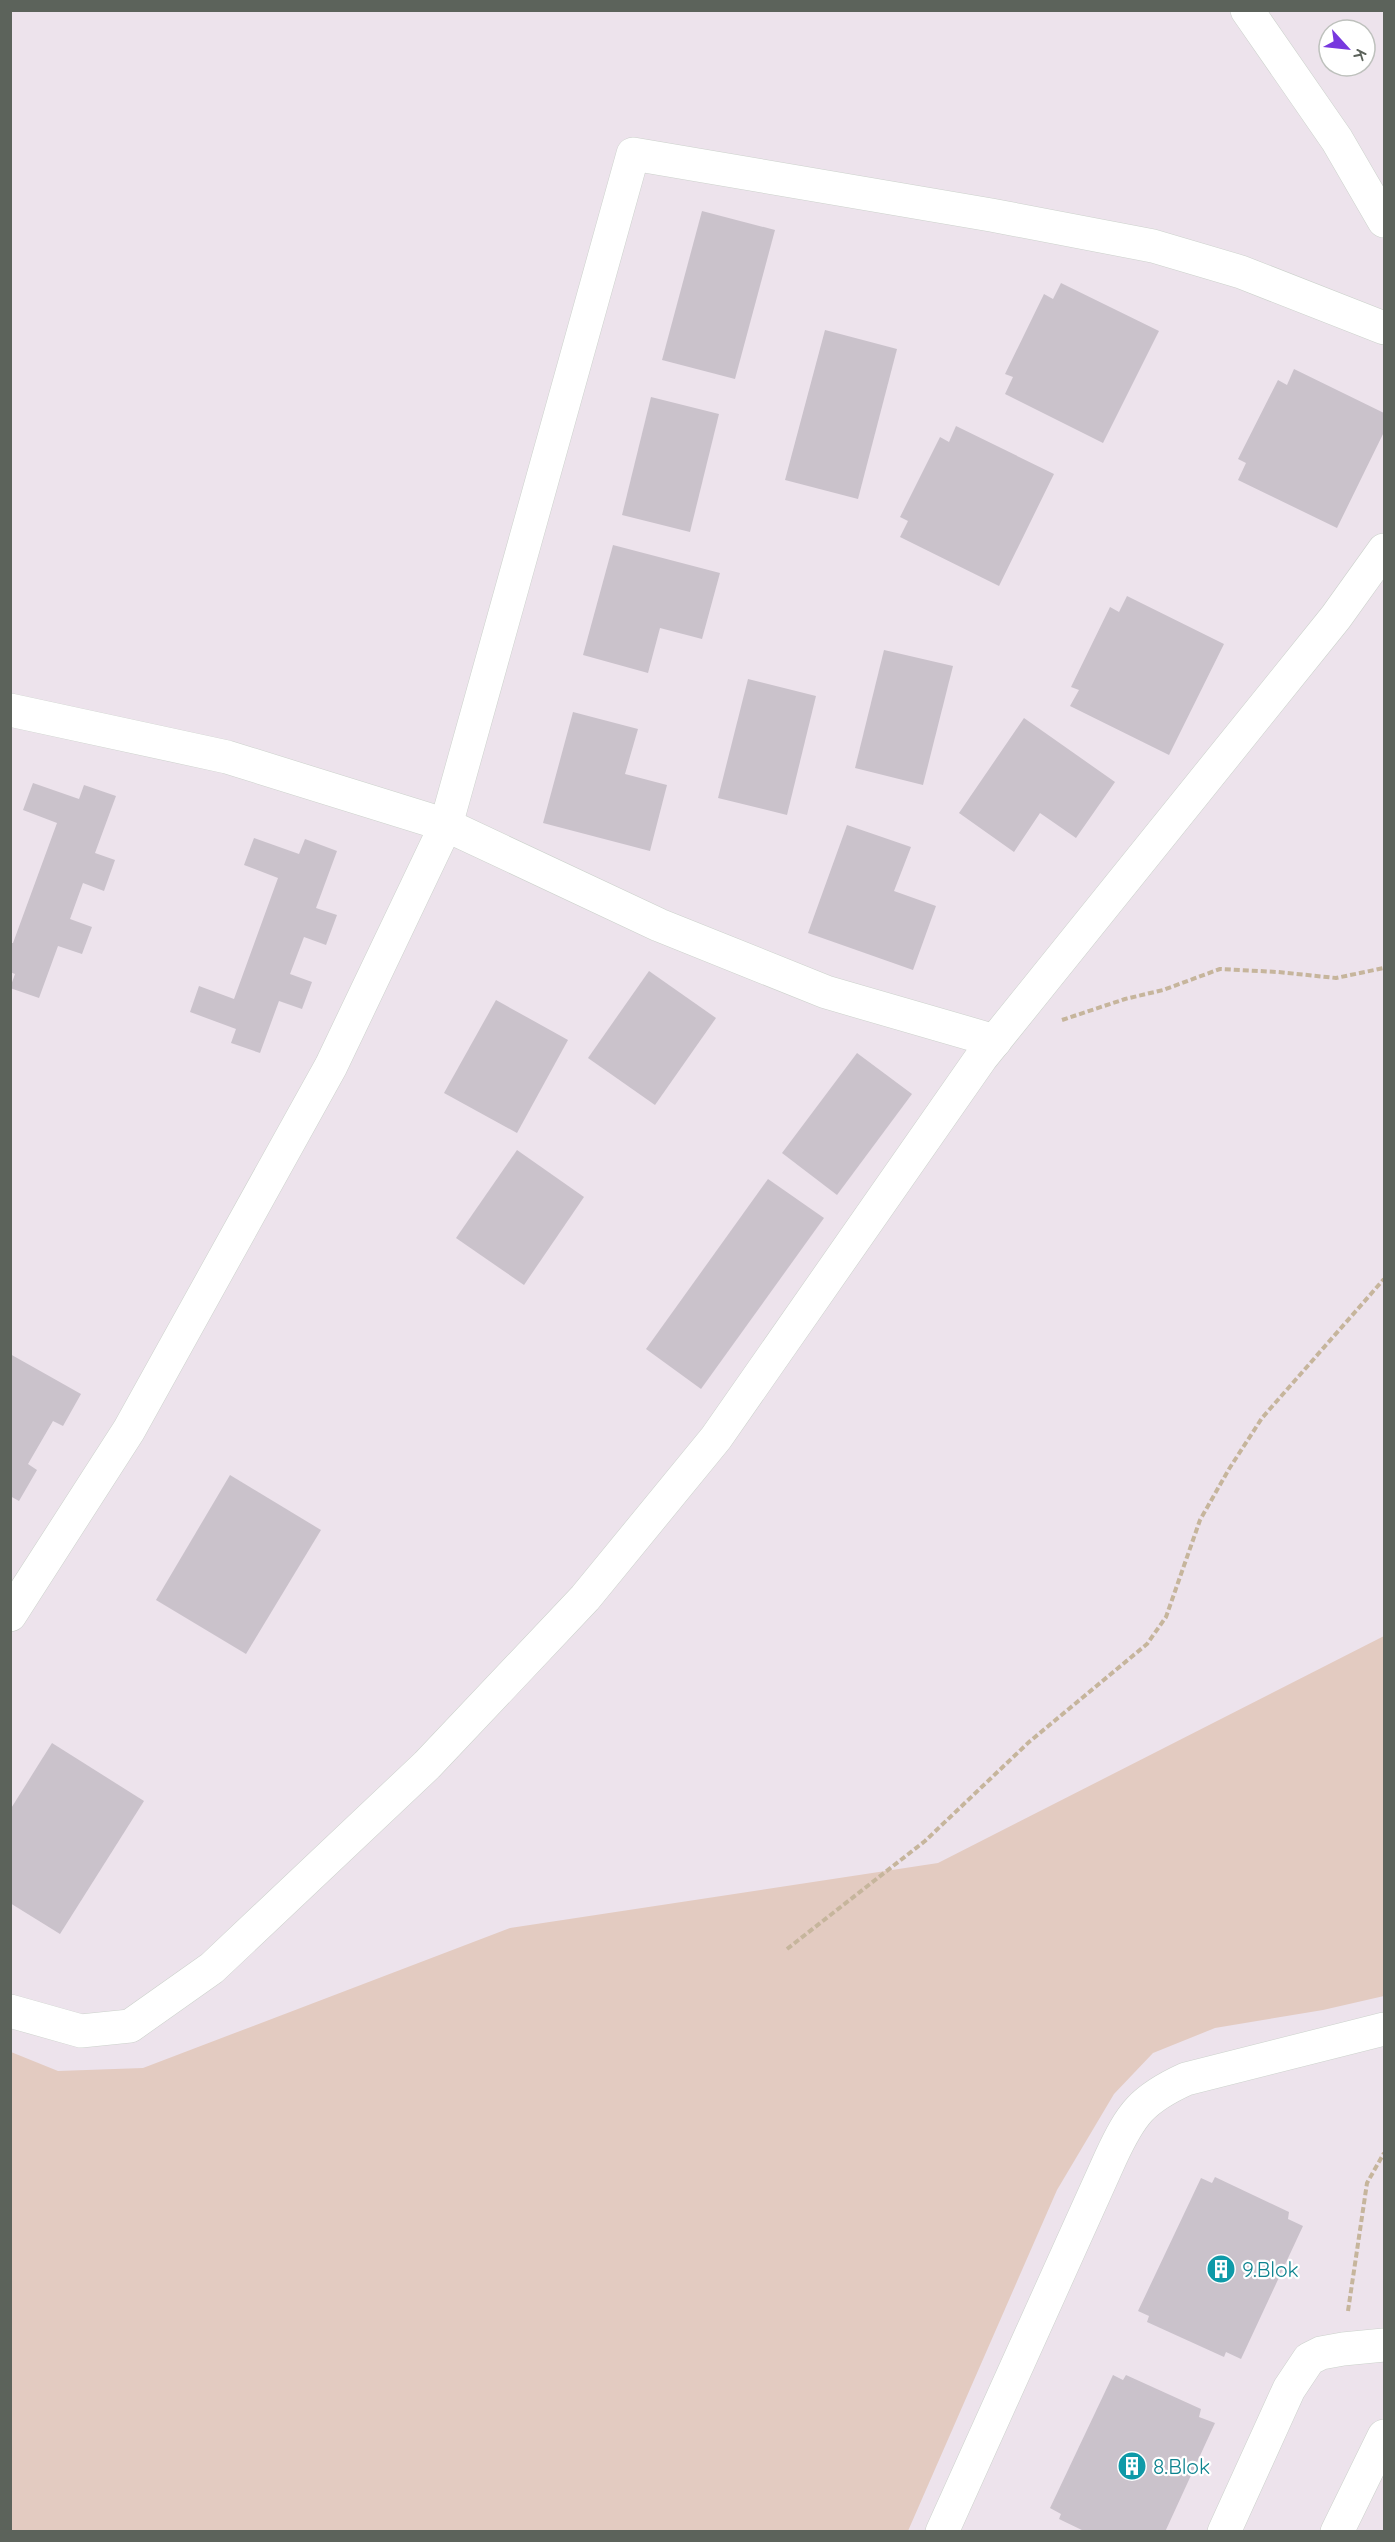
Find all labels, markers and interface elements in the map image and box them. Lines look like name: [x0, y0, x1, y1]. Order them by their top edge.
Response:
north arrow: [1317, 18, 1377, 78]
text: K: [1349, 46, 1372, 64]
building icon: 9.Blok: [1205, 2253, 1237, 2285]
place label: 9.Blok: [1242, 2256, 1299, 2282]
building icon: 8.Blok: [1116, 2450, 1148, 2482]
place label: 8.Blok: [1153, 2453, 1210, 2479]

